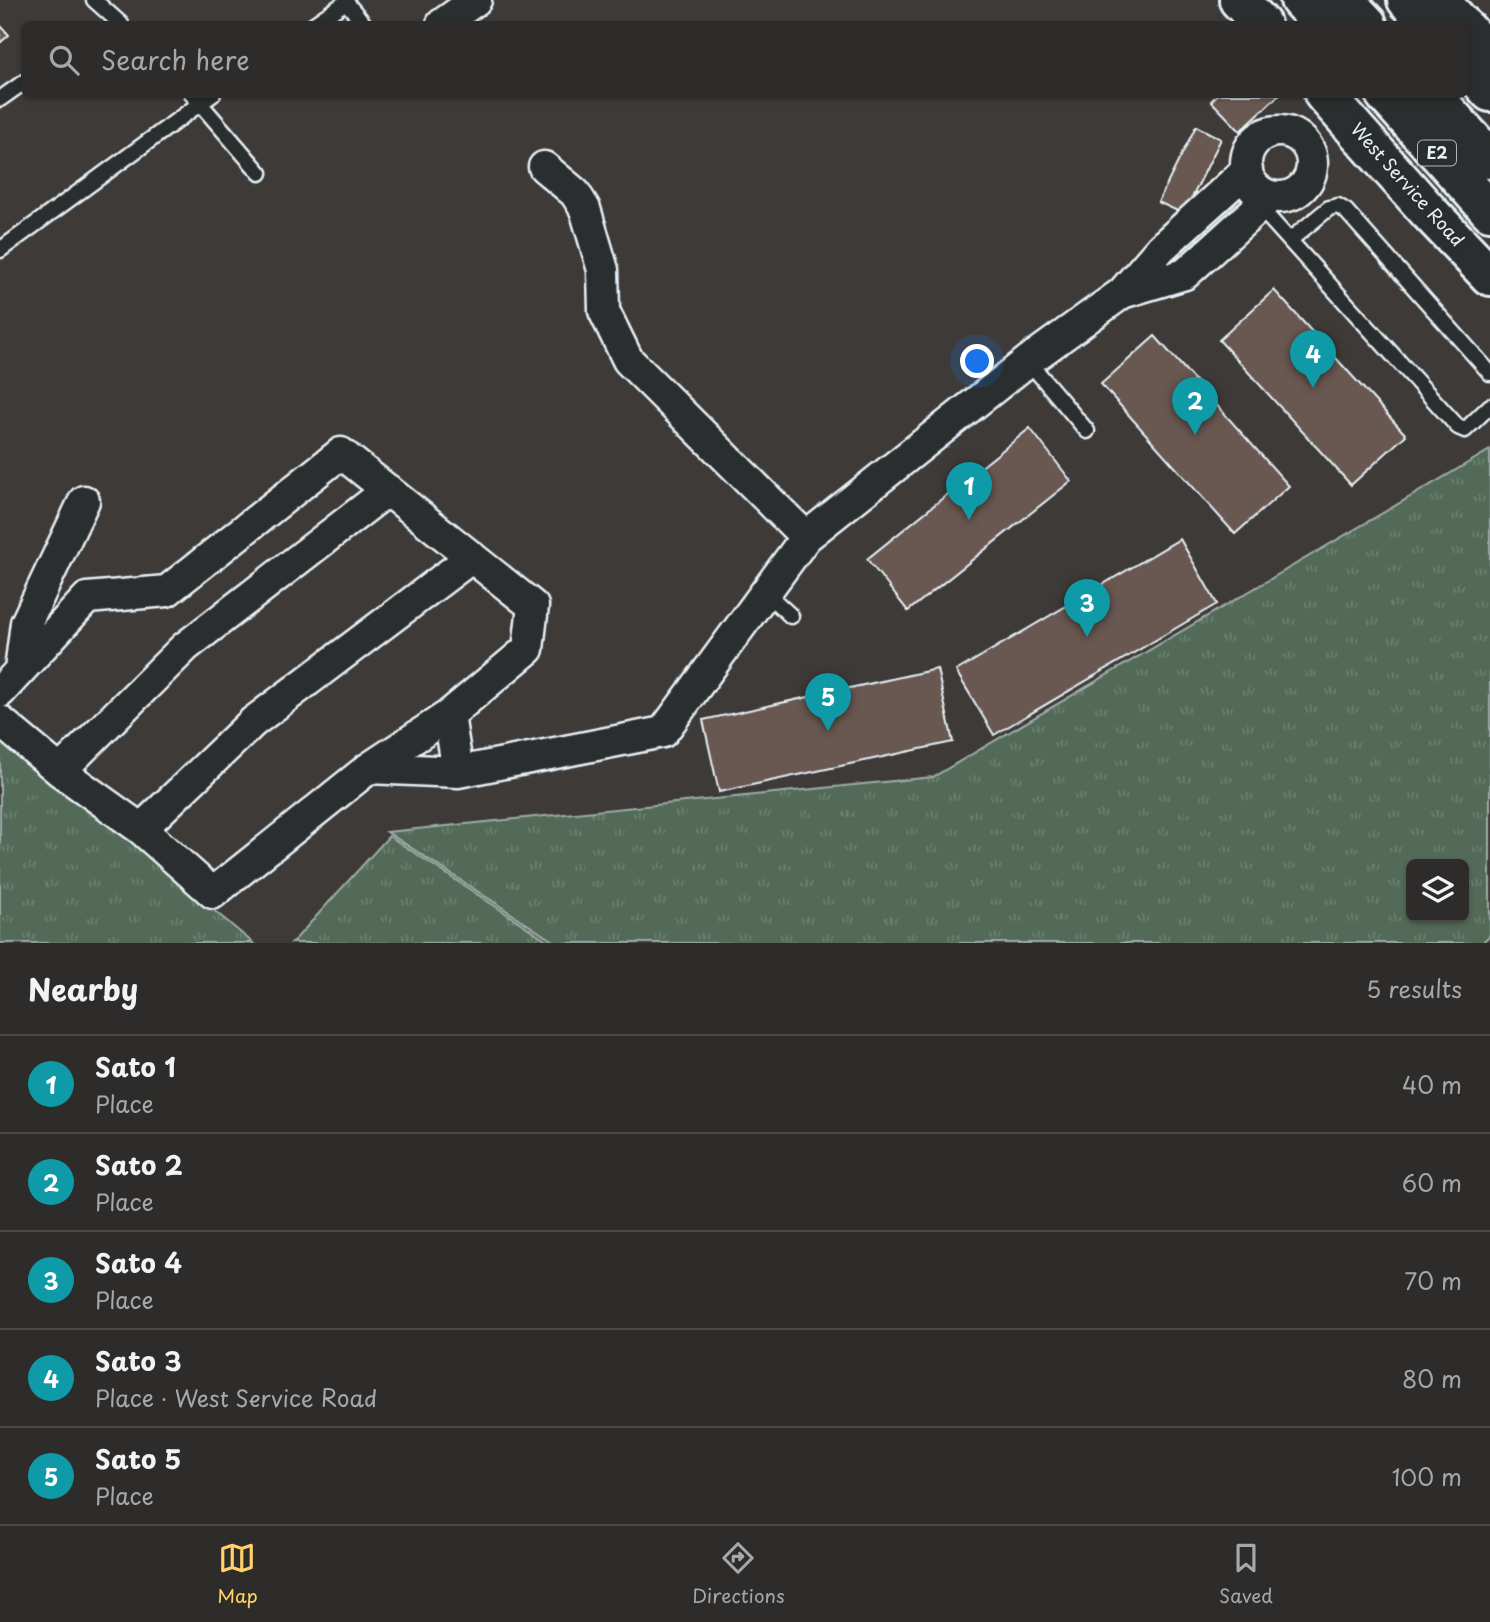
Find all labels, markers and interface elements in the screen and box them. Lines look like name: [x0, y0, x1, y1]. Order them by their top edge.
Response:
search box: [21, 21, 1469, 98]
text: Search here: [101, 40, 250, 79]
icon: search: [45, 41, 83, 79]
street label: West Service Road: [1345, 116, 1471, 252]
road number: E2: [1418, 140, 1456, 166]
pin: 4: [1290, 330, 1336, 388]
your location: [960, 344, 994, 378]
pin: 2: [1172, 377, 1218, 435]
pin: 1: [946, 462, 992, 520]
pin: 3: [1064, 579, 1110, 637]
pin: 5: [805, 673, 851, 731]
map controls: [1406, 859, 1469, 922]
button: layers: [1406, 859, 1469, 922]
text: Nearby: [28, 966, 138, 1011]
text: 5 results: [1366, 971, 1462, 1006]
text: Sato 1: [95, 1047, 176, 1086]
text: 1: [46, 1067, 57, 1102]
text: 40 m: [1402, 1067, 1462, 1102]
text: Place: [95, 1086, 154, 1121]
text: Sato 2: [95, 1145, 183, 1184]
text: 2: [43, 1165, 59, 1200]
text: 60 m: [1402, 1165, 1462, 1200]
text: Place: [95, 1184, 154, 1219]
text: Sato 4: [95, 1243, 182, 1282]
text: 3: [43, 1263, 59, 1298]
text: 70 m: [1404, 1263, 1462, 1298]
text: Place: [95, 1282, 154, 1317]
text: Sato 3: [95, 1341, 181, 1380]
text: 4: [43, 1361, 59, 1396]
text: 80 m: [1402, 1361, 1462, 1396]
text: Place · West Service Road: [95, 1380, 377, 1415]
text: Sato 5: [95, 1439, 181, 1478]
text: 5: [44, 1459, 58, 1494]
text: 100 m: [1392, 1459, 1462, 1494]
text: Place: [95, 1478, 154, 1513]
tab: Map: [217, 1539, 258, 1609]
tab: Directions: [692, 1539, 785, 1609]
tab: Saved: [1219, 1539, 1273, 1609]

